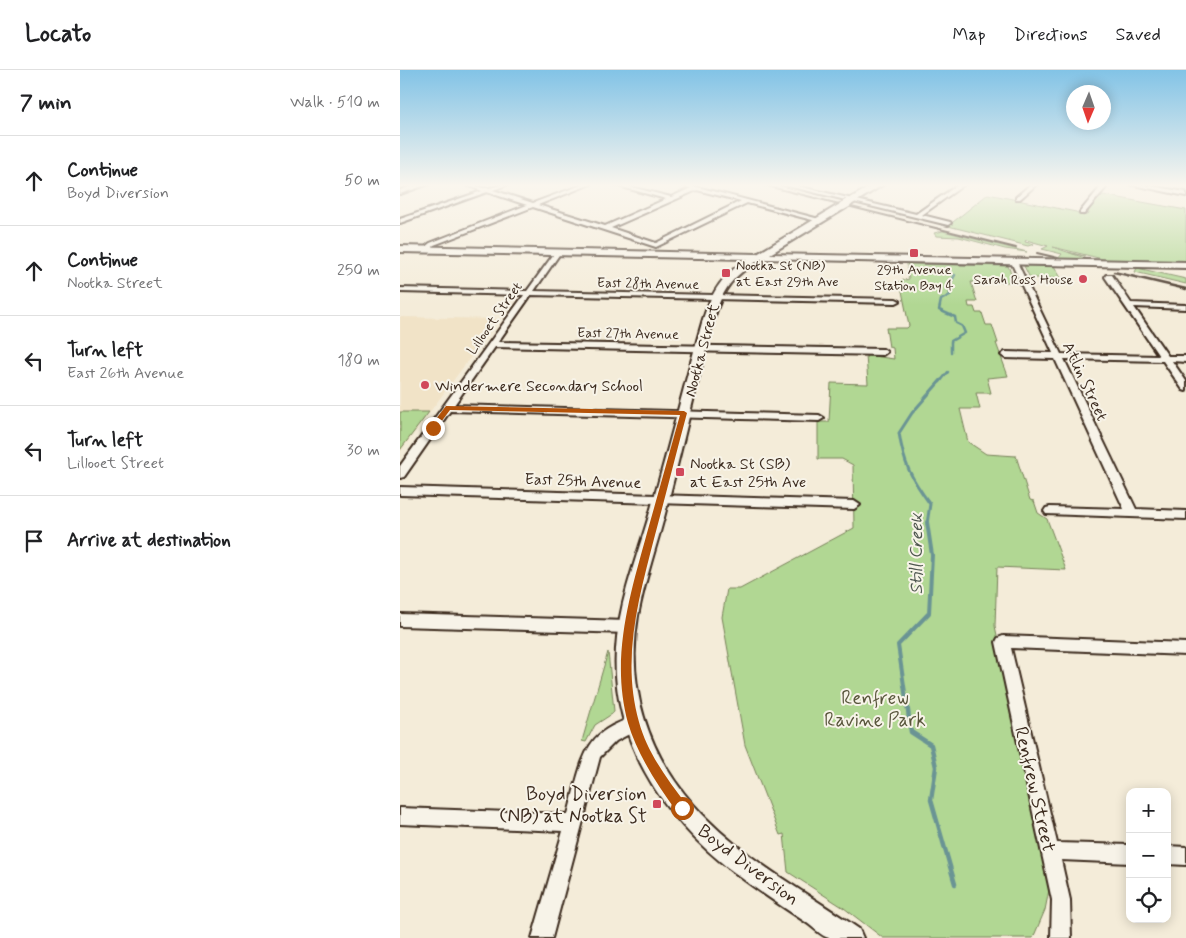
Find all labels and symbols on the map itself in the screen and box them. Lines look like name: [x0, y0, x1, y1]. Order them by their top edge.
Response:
north arrow: [1066, 85, 1111, 130]
marker: 29th Avenue Station Bay 4: [908, 247, 920, 259]
place label: Nootka St (NB) at East 29th Ave: [736, 257, 839, 291]
place label: 29th Avenue Station Bay 4: [874, 261, 954, 295]
marker: Nootka St (NB) at East 29th Ave: [720, 267, 732, 279]
place label: Sarah Ross House: [974, 271, 1073, 289]
marker: Sarah Ross House: [1077, 273, 1089, 285]
street label: East 28th Avenue: [597, 274, 699, 294]
street label: Lillooet Street: [463, 279, 527, 358]
street label: Nootka Street: [680, 301, 725, 399]
street label: East 27th Avenue: [577, 324, 679, 344]
street label: Atlin Street: [1057, 339, 1112, 425]
place label: Windermere Secondary School: [435, 376, 643, 397]
marker: Windermere Secondary School: [419, 379, 431, 391]
route end: [422, 417, 445, 440]
place label: Nootka St (SB) at East 25th Ave: [690, 454, 806, 493]
marker: Nootka St (SB) at East 25th Ave: [674, 466, 686, 478]
street label: East 25th Avenue: [524, 469, 642, 494]
water label: Still Creek: [905, 513, 929, 595]
park label: Renfrew Ravine Park: [824, 686, 926, 733]
street label: Renfrew Street: [1008, 724, 1061, 854]
place label: Boyd Diversion (NB) at Nootka St: [499, 782, 647, 829]
route start: [671, 797, 694, 820]
marker: Boyd Diversion (NB) at Nootka St: [651, 798, 663, 810]
street label: Boyd Diversion: [692, 819, 804, 912]

